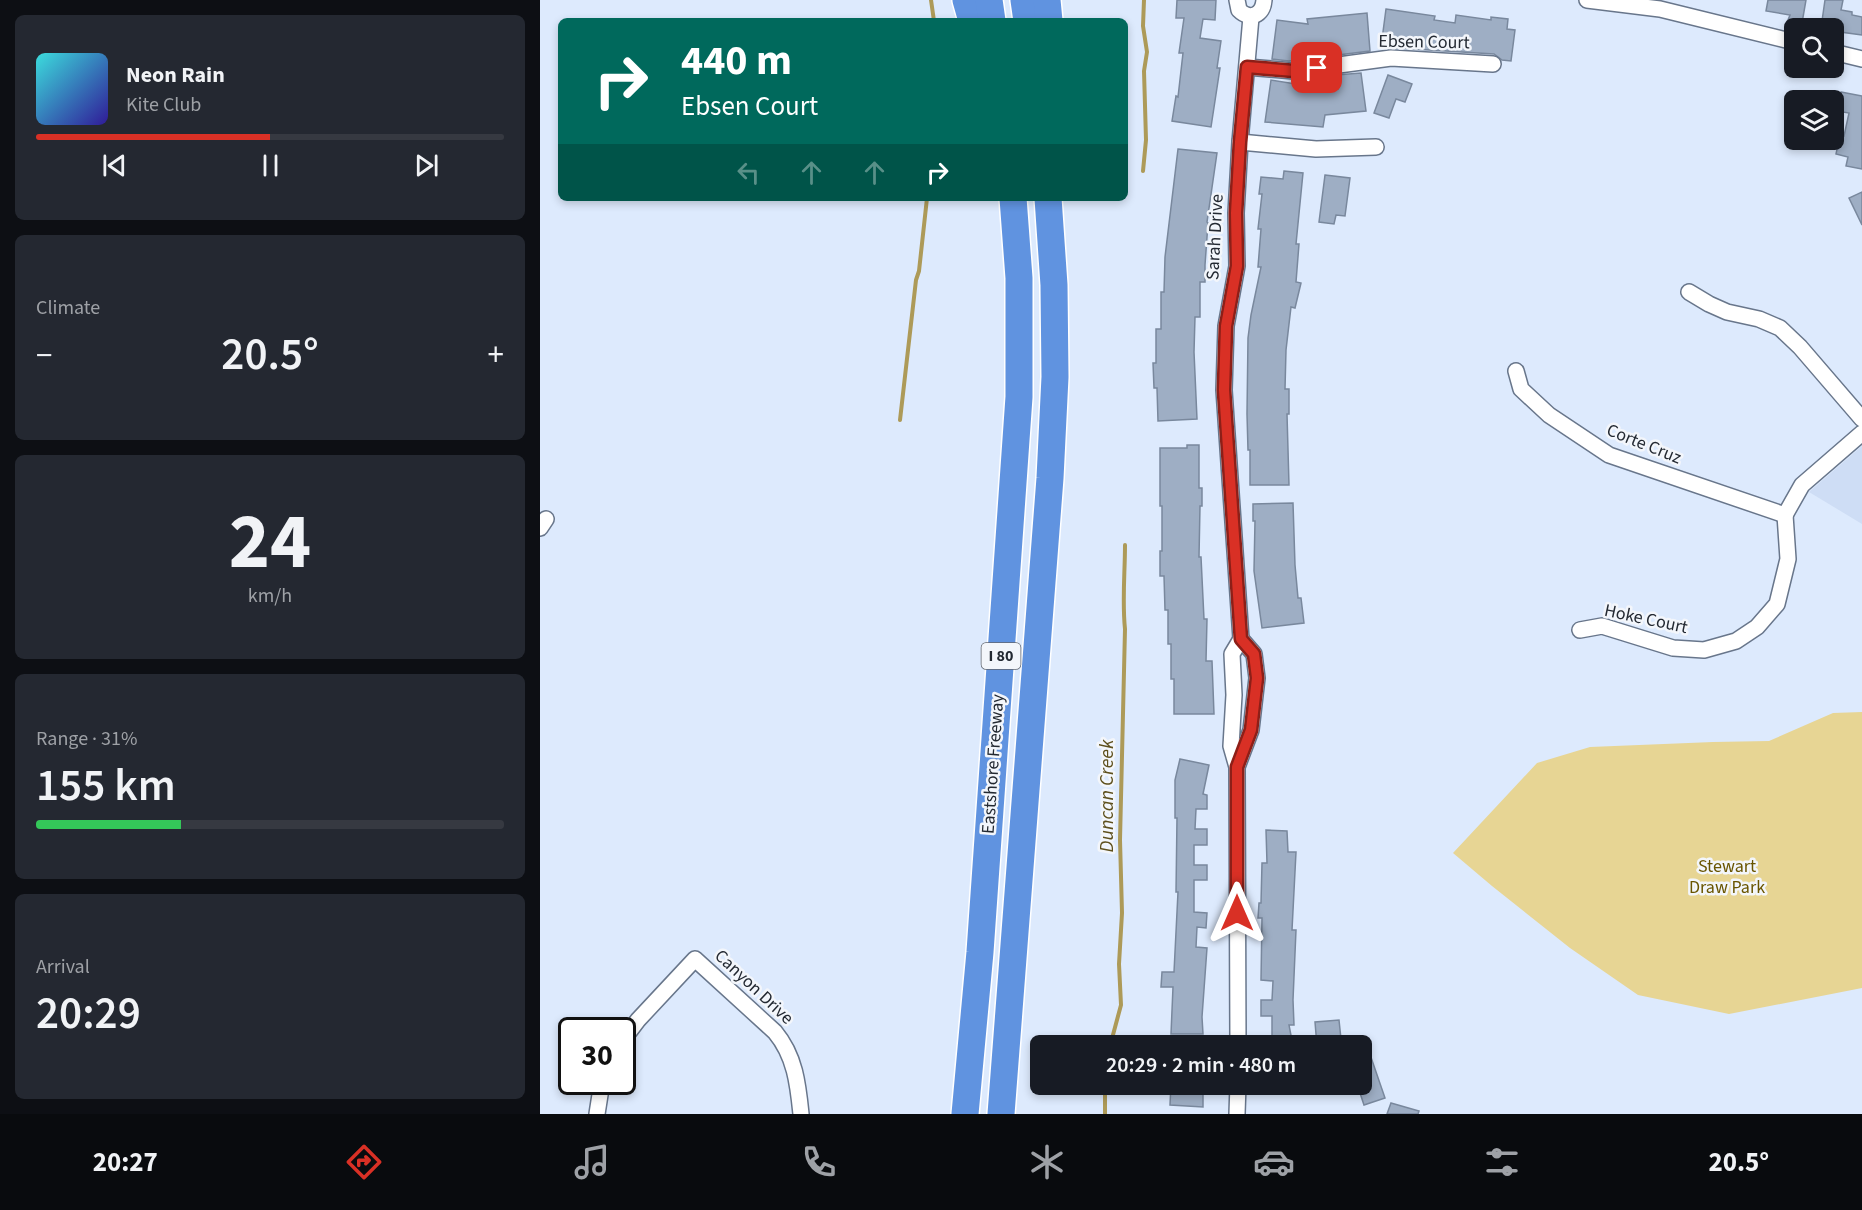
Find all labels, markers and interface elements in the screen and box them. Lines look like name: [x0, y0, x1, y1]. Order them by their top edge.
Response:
map controls: [1784, 18, 1844, 150]
button: search: [1784, 18, 1844, 78]
street label: Ebsen Court: [1378, 29, 1470, 55]
text: 440 m: [681, 31, 792, 91]
icon: right: [582, 42, 660, 120]
pin: [1291, 42, 1342, 93]
icon: arrive: [1300, 51, 1333, 84]
text: Neon Rain: [126, 59, 225, 91]
text: Ebsen Court: [681, 87, 818, 126]
button: layers: [1784, 90, 1844, 150]
text: Kite Club: [126, 91, 201, 119]
icon: previous: [98, 149, 131, 182]
icon: pause: [254, 149, 287, 182]
icon: next: [410, 149, 443, 182]
icon: left: [732, 156, 765, 189]
icon: ahead: [795, 156, 828, 189]
icon: ahead: [858, 156, 891, 189]
icon: right: [921, 156, 954, 189]
street label: Sarah Drive: [1200, 193, 1230, 281]
text: Climate: [36, 294, 100, 322]
text: 20.5°: [221, 323, 319, 387]
text: −: [36, 332, 52, 379]
text: +: [488, 332, 504, 379]
street label: Corte Cruz: [1603, 418, 1685, 470]
text: 24: [229, 487, 311, 598]
text: km/h: [248, 582, 292, 610]
street label: Hoke Court: [1602, 598, 1690, 640]
road number: I 80: [982, 643, 1020, 669]
street label: Eastshore Freeway: [976, 693, 1010, 835]
text: Range · 31%: [36, 725, 137, 753]
water label: Duncan Creek: [1093, 739, 1121, 852]
text: 155 km: [36, 754, 176, 818]
park label: Stewart Draw Park: [1689, 854, 1765, 900]
position arrow: [1205, 881, 1269, 945]
street label: Canyon Drive: [709, 944, 799, 1030]
text: Arrival: [36, 953, 90, 981]
text: 20:29: [36, 982, 141, 1046]
speed limit sign: 30: [558, 1017, 636, 1095]
text: 20:29 · 2 min · 480 m: [1106, 1049, 1296, 1081]
icon: directions: [343, 1141, 385, 1183]
icon: music: [571, 1141, 613, 1183]
icon: phone: [798, 1141, 840, 1183]
icon: climate: [1026, 1141, 1068, 1183]
icon: car: [1253, 1141, 1295, 1183]
icon: filters: [1481, 1141, 1523, 1183]
text: 20:27: [93, 1143, 158, 1182]
text: 20.5°: [1708, 1143, 1769, 1182]

